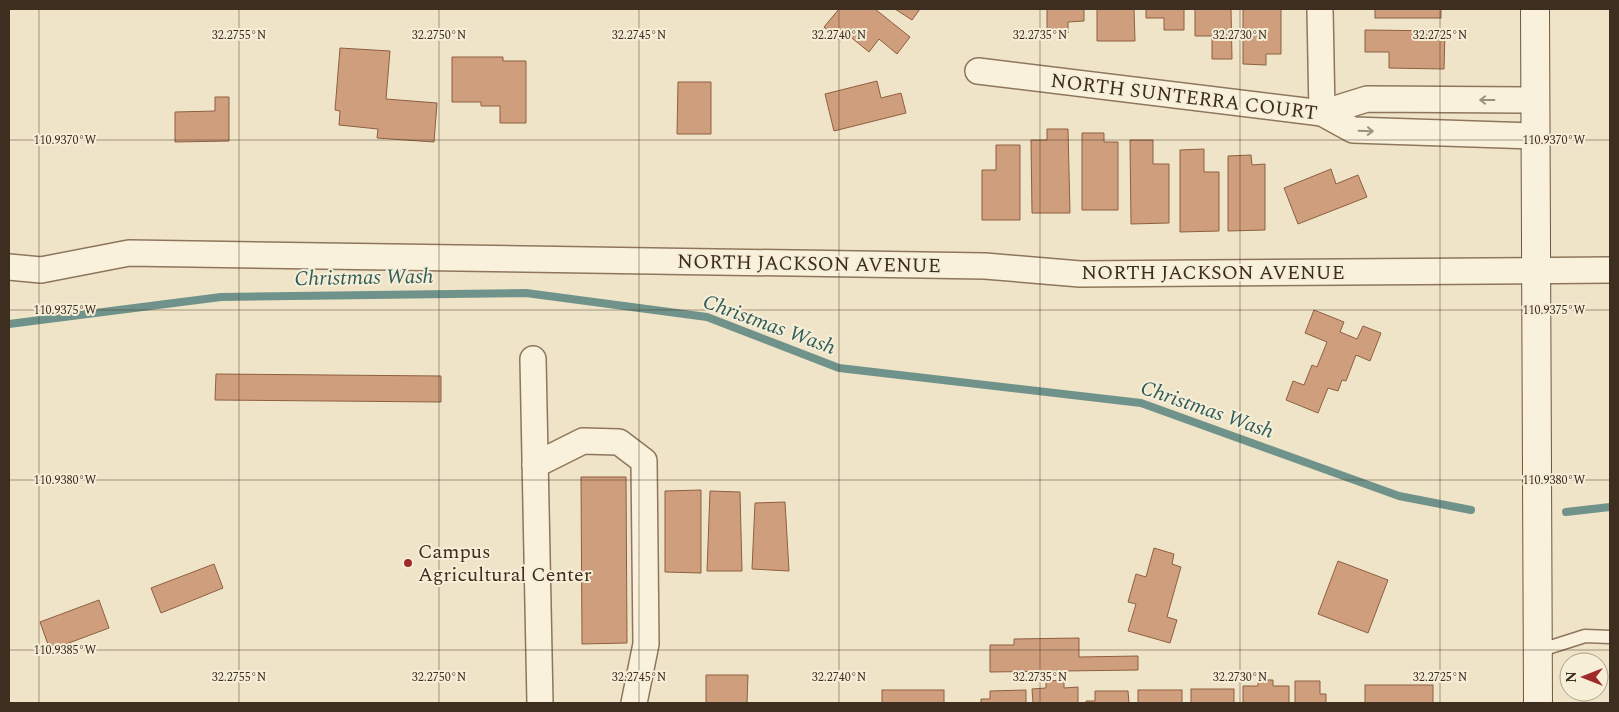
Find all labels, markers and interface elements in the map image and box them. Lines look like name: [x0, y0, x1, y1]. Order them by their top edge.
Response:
text: 32.2755°N: [212, 26, 266, 45]
text: 32.2750°N: [412, 26, 466, 45]
text: 32.2745°N: [612, 26, 666, 45]
text: 32.2740°N: [812, 26, 866, 45]
text: 32.2735°N: [1013, 26, 1067, 45]
text: 32.2730°N: [1213, 26, 1267, 45]
text: 32.2725°N: [1413, 26, 1467, 45]
street label: NORTH SUNTERRA COURT: [1049, 66, 1319, 128]
one-way arrow: [1479, 95, 1496, 105]
one-way arrow: [1358, 126, 1374, 135]
text: 110.9370°W: [34, 131, 97, 150]
text: 110.9370°W: [1523, 131, 1586, 150]
street label: NORTH JACKSON AVENUE: [677, 247, 941, 281]
street label: NORTH JACKSON AVENUE: [1081, 258, 1345, 288]
water label: Christmas Wash: [294, 261, 434, 295]
water label: Christmas Wash: [698, 286, 840, 364]
text: 110.9375°W: [34, 301, 97, 320]
text: 110.9375°W: [1523, 301, 1586, 320]
water label: Christmas Wash: [1136, 372, 1278, 448]
text: 110.9380°W: [34, 471, 97, 490]
text: 110.9380°W: [1523, 471, 1586, 490]
place label: Campus Agricultural Center: [418, 537, 592, 590]
marker: Campus Agricultural Center: [402, 557, 414, 569]
text: 110.9385°W: [34, 641, 97, 660]
north arrow: [1559, 652, 1609, 702]
text: 32.2755°N: [212, 668, 266, 687]
text: 32.2750°N: [412, 668, 466, 687]
text: 32.2745°N: [612, 668, 666, 687]
text: 32.2740°N: [812, 668, 866, 687]
text: 32.2735°N: [1013, 668, 1067, 687]
text: 32.2730°N: [1213, 668, 1267, 687]
text: 32.2725°N: [1413, 668, 1467, 687]
text: N: [1561, 671, 1582, 683]

